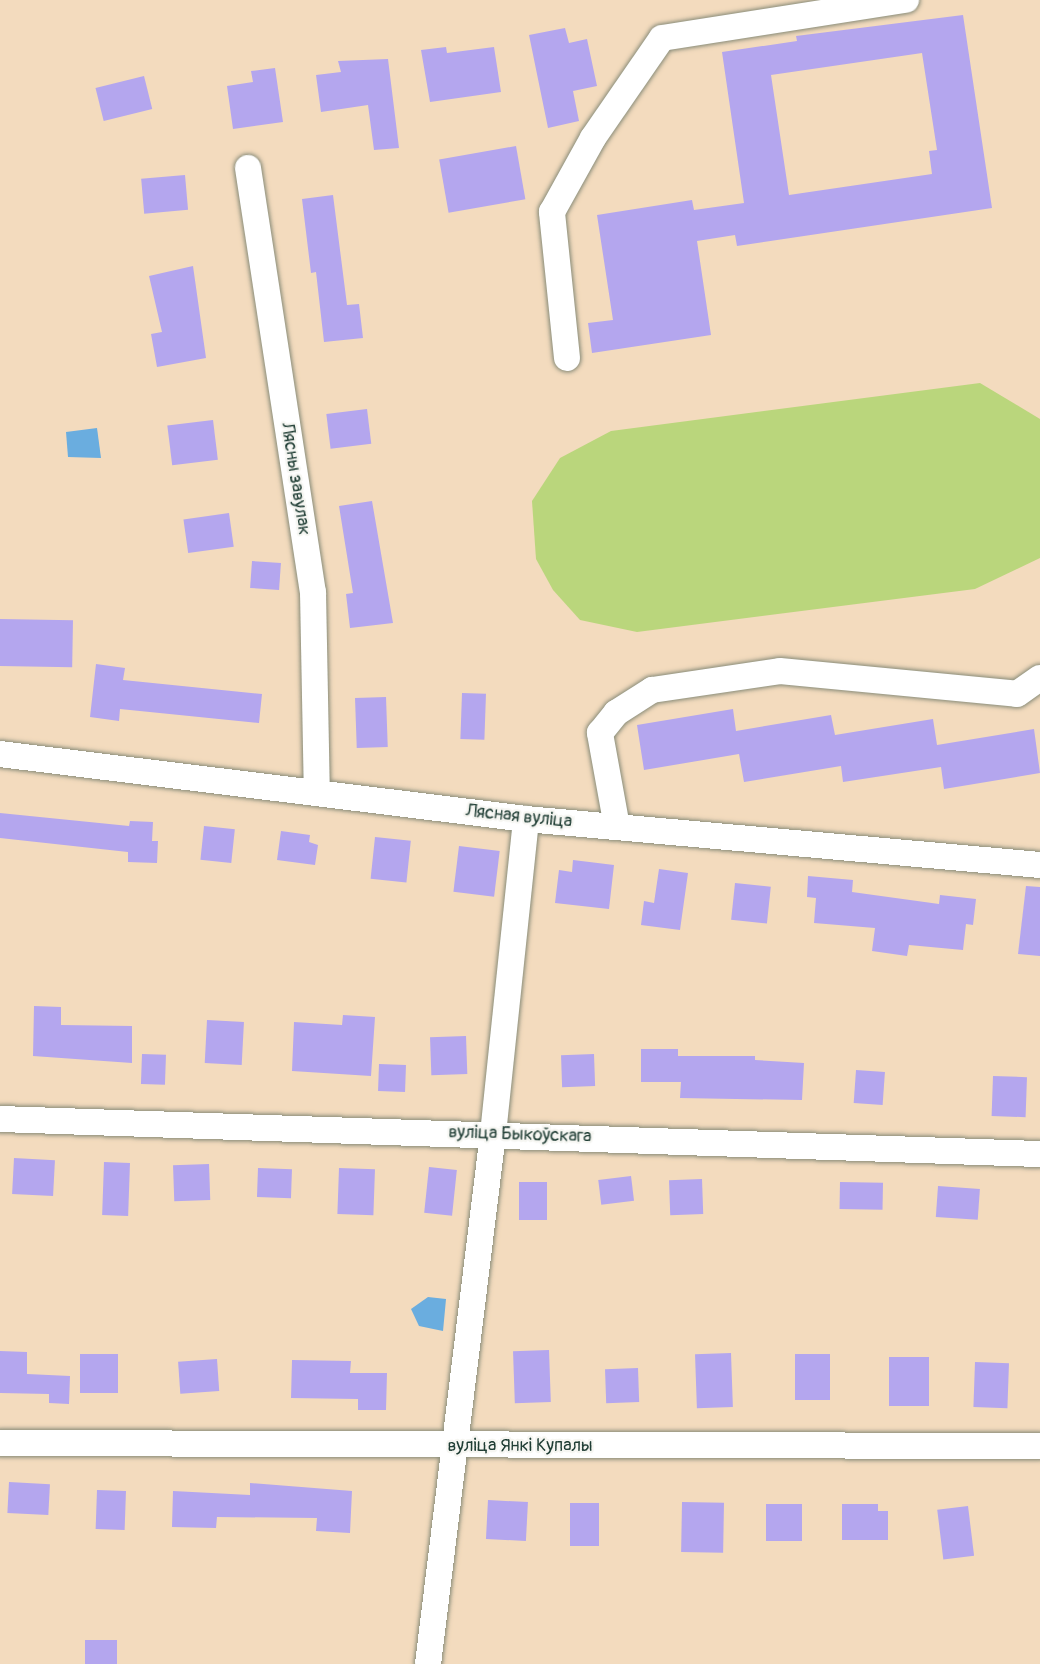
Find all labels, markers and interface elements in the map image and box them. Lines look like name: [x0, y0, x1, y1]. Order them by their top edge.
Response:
street label: Лясны завулак: [275, 421, 315, 537]
street label: Лясная вуліца: [465, 801, 573, 833]
street label: вуліца Быкоўскага: [448, 1122, 592, 1148]
street label: вуліца Янкі Купалы: [447, 1435, 593, 1457]

